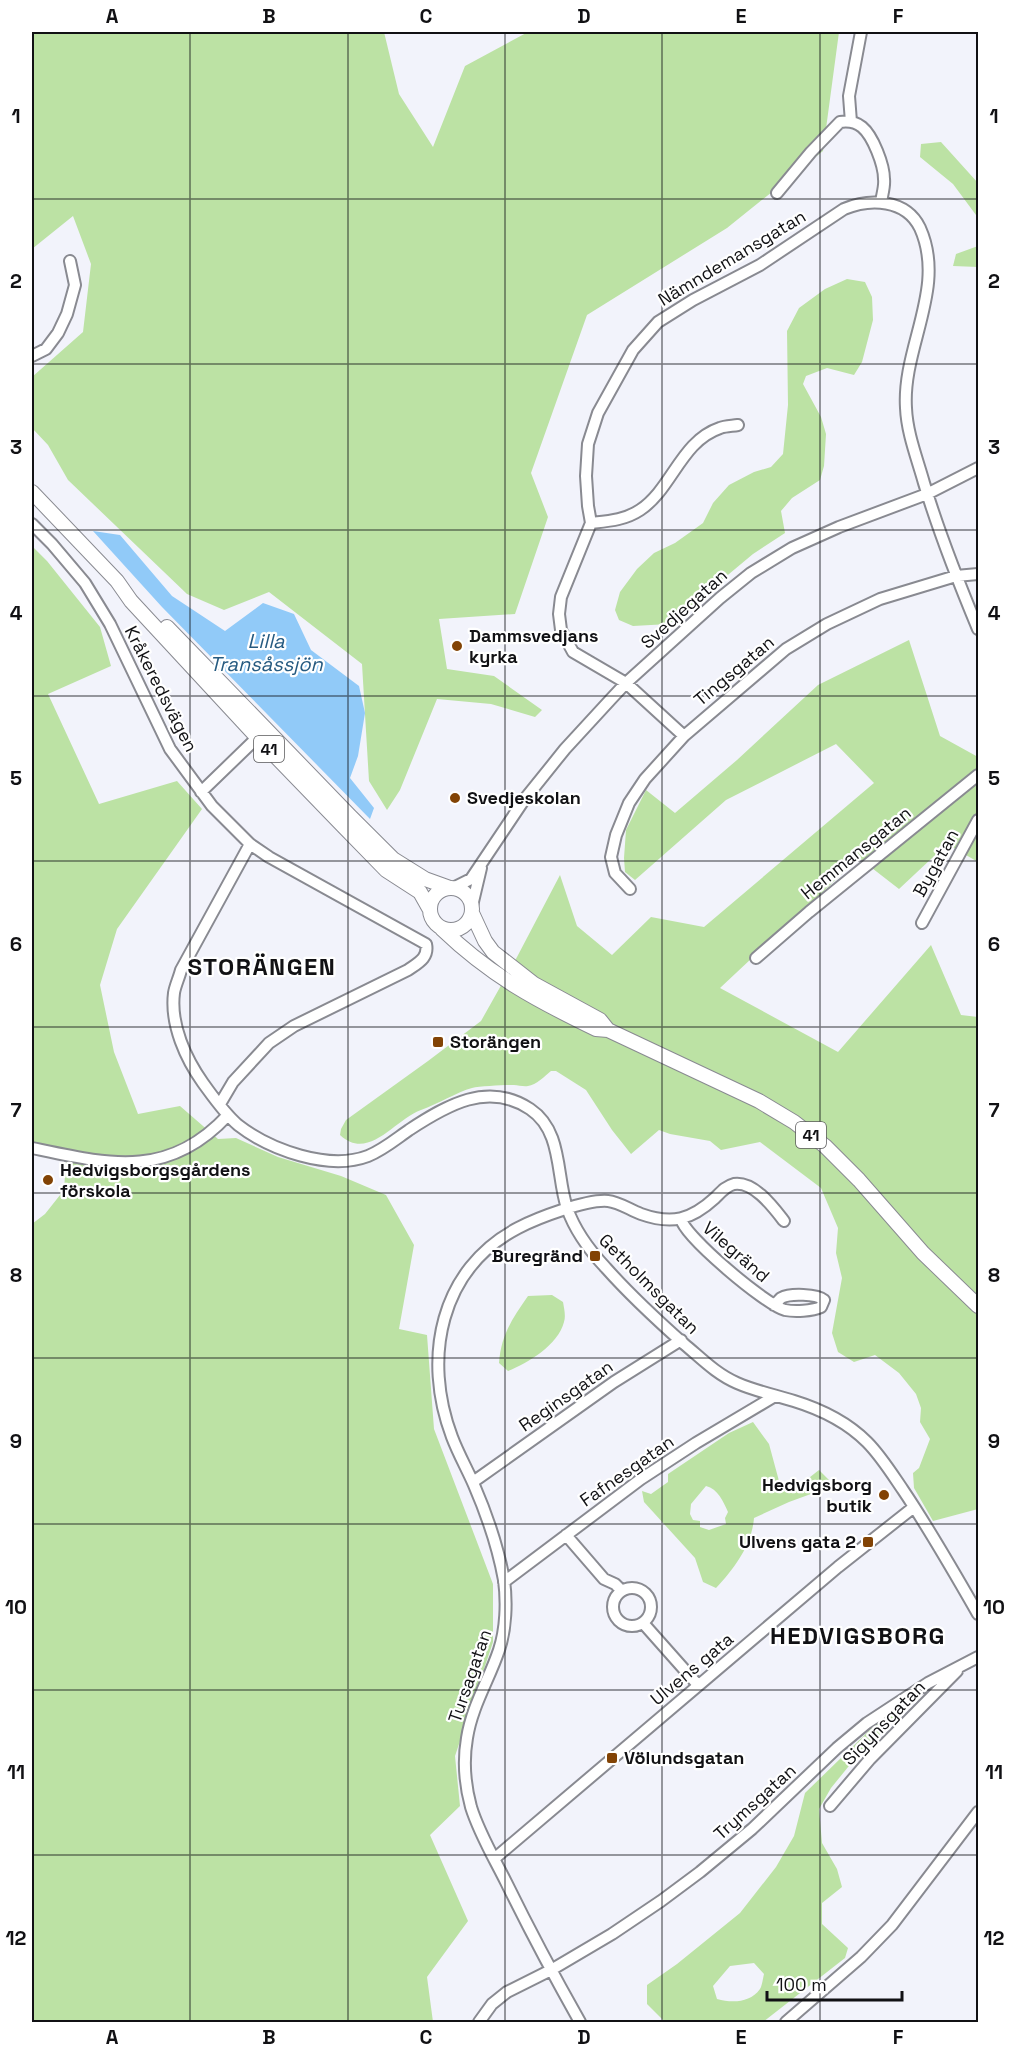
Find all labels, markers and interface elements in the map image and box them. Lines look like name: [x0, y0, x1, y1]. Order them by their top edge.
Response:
text: A: [106, 3, 119, 29]
text: B: [262, 3, 276, 29]
text: C: [420, 3, 433, 29]
text: D: [577, 3, 591, 29]
text: E: [735, 3, 747, 29]
text: F: [893, 3, 904, 29]
text: 1: [11, 103, 21, 129]
text: 1: [989, 103, 999, 129]
street label: Nämndemansgatan: [654, 204, 810, 311]
text: 2: [10, 268, 22, 294]
text: 2: [988, 268, 1000, 294]
text: 3: [10, 434, 22, 460]
text: 3: [988, 434, 1000, 460]
street label: Svedjegatan: [636, 564, 732, 654]
text: 4: [10, 600, 23, 626]
text: 4: [988, 600, 1001, 626]
street label: Kråkeredsvägen: [120, 622, 203, 756]
place label: Dammsvedjans kyrka: [469, 624, 598, 668]
water label: Lilla Transåssjön: [209, 628, 324, 677]
street label: Tingsgatan: [689, 630, 779, 711]
marker: Dammsvedjans kyrka: [450, 639, 464, 653]
road number: 41: [254, 736, 284, 762]
text: 5: [10, 765, 22, 791]
text: 5: [988, 765, 1000, 791]
place label: Svedjeskolan: [467, 786, 581, 809]
marker: Svedjeskolan: [448, 791, 462, 805]
street label: Hemmansgatan: [796, 801, 915, 904]
street label: Bygatan: [908, 825, 964, 901]
text: 6: [10, 931, 22, 957]
text: 6: [988, 931, 1000, 957]
district label: STORÄNGEN: [188, 951, 336, 982]
place label: Storängen: [450, 1030, 541, 1053]
marker: Storängen: [431, 1035, 445, 1049]
text: 7: [10, 1097, 22, 1123]
text: 7: [988, 1097, 1000, 1123]
road number: 41: [796, 1122, 826, 1148]
place label: Hedvigsborgsgårdens förskola: [60, 1158, 251, 1202]
marker: Hedvigsborgsgårdens förskola: [41, 1173, 55, 1187]
street label: Vilegränd: [698, 1216, 775, 1287]
street label: Getholmsgatan: [594, 1229, 704, 1339]
place label: Buregränd: [491, 1244, 583, 1267]
marker: Buregränd: [588, 1249, 602, 1263]
text: 8: [10, 1262, 22, 1288]
text: 8: [988, 1262, 1000, 1288]
street label: Reginsgatan: [514, 1355, 617, 1436]
text: 9: [10, 1428, 22, 1454]
text: 9: [988, 1428, 1000, 1454]
street label: Fafnesgatan: [575, 1430, 678, 1511]
place label: Hedvigsborg butik: [762, 1473, 872, 1517]
marker: Hedvigsborg butik: [877, 1488, 891, 1502]
place label: Ulvens gata 2: [739, 1530, 856, 1553]
marker: Ulvens gata 2: [861, 1535, 875, 1549]
text: 10: [5, 1594, 27, 1620]
text: 10: [983, 1594, 1005, 1620]
district label: HEDVIGSBORG: [770, 1620, 946, 1651]
street label: Tursagatan: [443, 1626, 496, 1726]
street label: Ulvens gata: [645, 1627, 738, 1710]
street label: Sigynsgatan: [837, 1675, 930, 1770]
place label: Völundsgatan: [624, 1746, 744, 1769]
marker: Völundsgatan: [605, 1751, 619, 1765]
text: 11: [7, 1759, 25, 1785]
street label: Trymsgatan: [709, 1759, 801, 1845]
text: 11: [985, 1759, 1003, 1785]
text: 12: [6, 1925, 27, 1951]
text: 12: [984, 1925, 1005, 1951]
scale bar: [767, 1964, 902, 2002]
text: 100 m: [776, 1973, 827, 1996]
text: A: [106, 2024, 119, 2050]
text: B: [262, 2024, 276, 2050]
text: C: [420, 2024, 433, 2050]
text: D: [577, 2024, 591, 2050]
text: E: [735, 2024, 747, 2050]
text: F: [893, 2024, 904, 2050]

